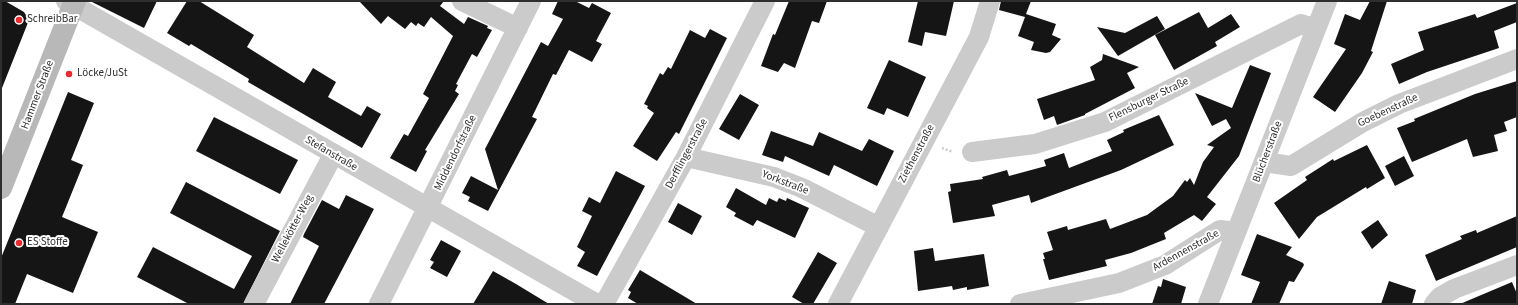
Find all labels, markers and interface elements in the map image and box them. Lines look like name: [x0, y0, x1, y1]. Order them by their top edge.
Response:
place label: SchreibBar: [27, 13, 78, 27]
marker: SchreibBar: [14, 15, 24, 25]
street label: Hammer Straße: [19, 59, 57, 131]
place label: Löcke/JuSt: [77, 67, 127, 81]
marker: Löcke/JuSt: [64, 69, 74, 79]
street label: Flensburger Straße: [1107, 75, 1191, 125]
street label: Goebenstraße: [1356, 91, 1420, 131]
street label: Middendorfstraße: [432, 113, 480, 193]
street label: Derfflingerstraße: [663, 117, 711, 191]
street label: Blücherstraße: [1250, 120, 1286, 184]
street label: Ziethenstraße: [896, 123, 938, 185]
street label: Stefanstraße: [303, 134, 359, 174]
street label: Yorkstraße: [760, 168, 810, 198]
street label: Wellekötter-Weg: [270, 193, 316, 265]
street label: Ardennenstraße: [1151, 227, 1221, 275]
place label: ES Stoffe: [27, 236, 68, 250]
marker: ES Stoffe: [14, 238, 24, 248]

